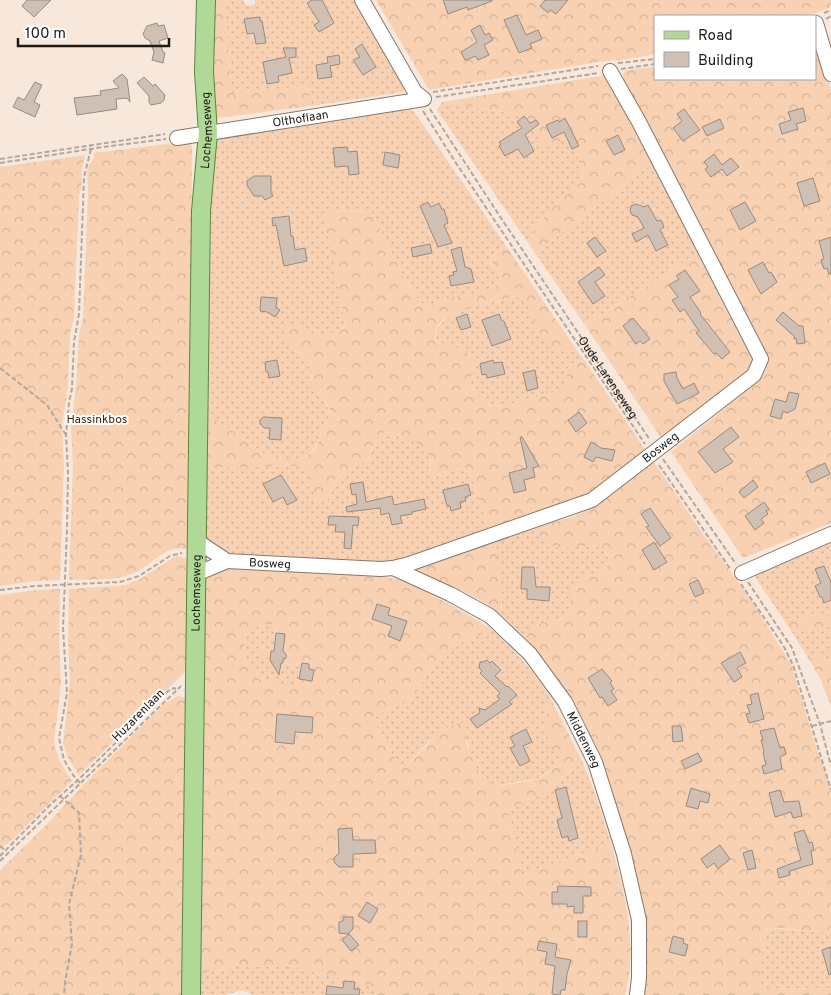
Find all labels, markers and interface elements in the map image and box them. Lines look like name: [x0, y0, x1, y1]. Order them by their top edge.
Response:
scale bar: [18, 15, 169, 47]
legend: [654, 15, 816, 80]
text: 100 m: [25, 25, 66, 44]
text: Road: [698, 27, 733, 46]
text: Building: [698, 52, 753, 71]
street label: Lochemseweg: [198, 91, 217, 170]
street label: Olthoflaan: [271, 107, 330, 132]
street label: Oude Larenseweg: [574, 334, 641, 422]
park label: Hassinkbos: [67, 412, 127, 428]
street label: Bosweg: [639, 429, 682, 467]
street label: Lochemseweg: [189, 554, 206, 632]
street label: Bosweg: [248, 555, 291, 573]
street label: Huzarenlaan: [109, 686, 168, 745]
street label: Middenweg: [562, 709, 603, 770]

